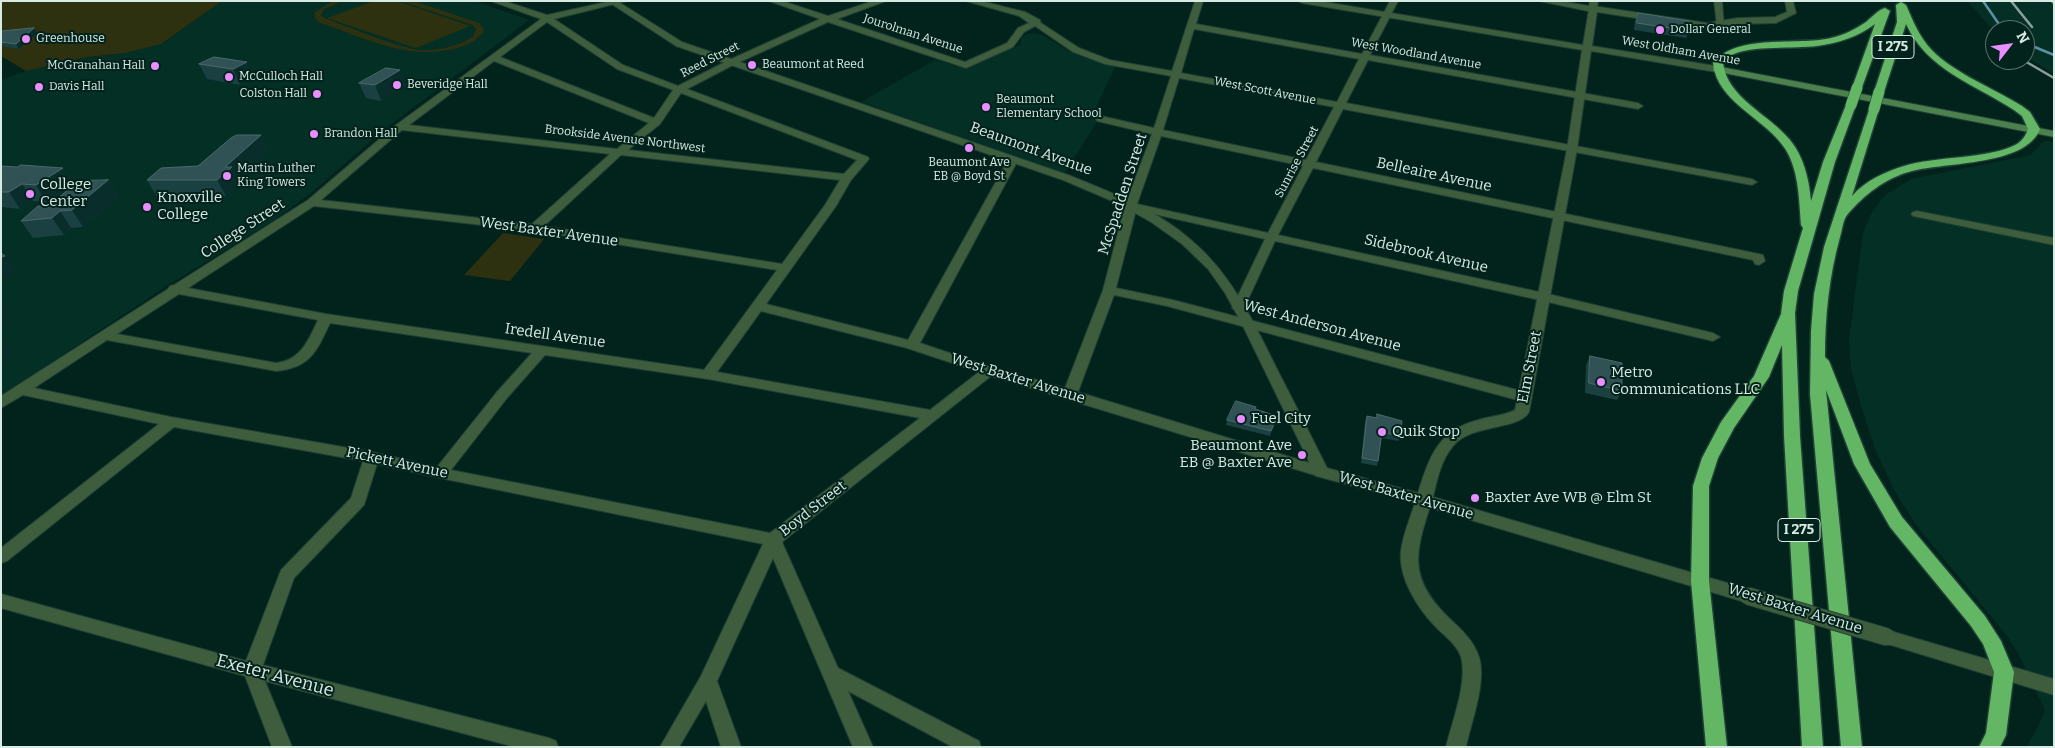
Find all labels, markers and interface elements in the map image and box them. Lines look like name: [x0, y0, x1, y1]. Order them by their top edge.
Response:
street label: Jourolman Avenue: [861, 11, 965, 57]
north arrow: [1985, 20, 2035, 70]
place label: Dollar General: [1670, 23, 1751, 37]
marker: Dollar General: [1654, 24, 1666, 36]
text: N: [2012, 29, 2033, 47]
place label: Greenhouse: [36, 32, 105, 46]
marker: Greenhouse: [20, 33, 32, 45]
street label: West Oldham Avenue: [1621, 33, 1741, 69]
street label: West Woodland Avenue: [1350, 35, 1482, 73]
road number: I 275: [1872, 36, 1914, 58]
street label: Reed Street: [678, 39, 742, 81]
place label: Beaumont at Reed: [762, 58, 864, 72]
place label: McGranahan Hall: [47, 59, 145, 73]
marker: Beaumont at Reed: [746, 59, 758, 71]
marker: McGranahan Hall: [149, 60, 161, 72]
place label: McCulloch Hall: [239, 70, 323, 84]
marker: McCulloch Hall: [223, 71, 235, 83]
street label: West Scott Avenue: [1213, 74, 1317, 108]
place label: Beveridge Hall: [407, 78, 488, 92]
marker: Beveridge Hall: [391, 79, 403, 91]
place label: Davis Hall: [49, 80, 104, 94]
marker: Davis Hall: [33, 81, 45, 93]
place label: Colston Hall: [240, 87, 307, 101]
marker: Colston Hall: [311, 88, 323, 100]
place label: Beaumont Elementary School: [996, 93, 1102, 121]
marker: Beaumont Elementary School: [980, 101, 992, 113]
street label: Beaumont Avenue: [967, 119, 1095, 179]
street label: Brookside Avenue Northwest: [544, 122, 706, 156]
street label: Sunrise Street: [1272, 124, 1322, 200]
place label: Brandon Hall: [324, 127, 397, 141]
marker: Brandon Hall: [308, 128, 320, 140]
street label: McSpadden Street: [1095, 131, 1151, 257]
marker: Beaumont Ave EB @ Boyd St: [963, 142, 975, 154]
street label: Belleaire Avenue: [1375, 154, 1493, 196]
place label: Beaumont Ave EB @ Boyd St: [928, 156, 1010, 184]
place label: Martin Luther King Towers: [237, 162, 315, 190]
marker: Martin Luther King Towers: [221, 170, 233, 182]
place label: College Center: [40, 176, 91, 211]
marker: College Center: [24, 188, 36, 200]
place label: Knoxville College: [157, 189, 222, 224]
street label: College Street: [198, 195, 288, 263]
marker: Knoxville College: [141, 201, 153, 213]
street label: West Baxter Avenue: [479, 213, 619, 251]
street label: Sidebrook Avenue: [1362, 231, 1490, 277]
street label: West Anderson Avenue: [1241, 296, 1403, 356]
street label: Iredell Avenue: [504, 320, 606, 352]
street label: Elm Street: [1514, 329, 1546, 405]
street label: West Baxter Avenue: [949, 350, 1087, 408]
place label: Metro Communications LLC: [1611, 364, 1760, 399]
marker: Metro Communications LLC: [1595, 376, 1607, 388]
place label: Fuel City: [1251, 410, 1311, 428]
marker: Fuel City: [1235, 413, 1247, 425]
place label: Quik Stop: [1392, 423, 1460, 441]
marker: Quik Stop: [1376, 426, 1388, 438]
place label: Beaumont Ave EB @ Baxter Ave: [1180, 437, 1292, 472]
street label: Pickett Avenue: [345, 443, 449, 483]
marker: Beaumont Ave EB @ Baxter Ave: [1296, 449, 1308, 461]
street label: West Baxter Avenue: [1336, 468, 1476, 524]
street label: Boyd Street: [776, 477, 850, 541]
place label: Baxter Ave WB @ Elm St: [1485, 489, 1651, 507]
marker: Baxter Ave WB @ Elm St: [1469, 492, 1481, 504]
road number: I 275: [1778, 518, 1820, 542]
street label: West Baxter Avenue: [1726, 580, 1864, 638]
street label: Exeter Avenue: [214, 650, 336, 702]

